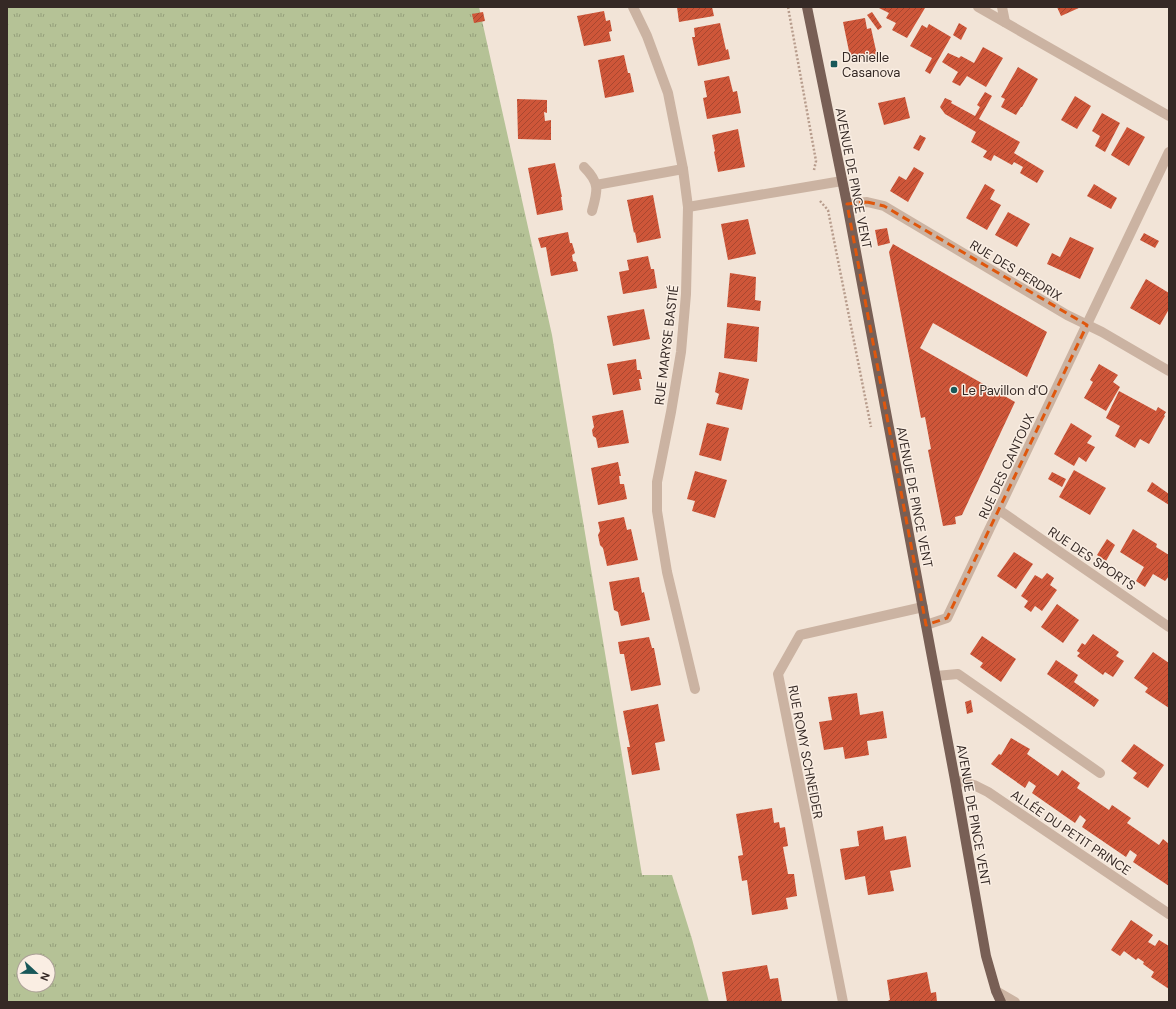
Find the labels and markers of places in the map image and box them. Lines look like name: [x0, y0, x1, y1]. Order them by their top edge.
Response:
place label: Danielle Casanova: [842, 49, 900, 81]
marker: Danielle Casanova: [829, 59, 839, 69]
place label: Le Pavillon d'O: [962, 382, 1048, 399]
marker: Le Pavillon d'O: [949, 385, 959, 395]

